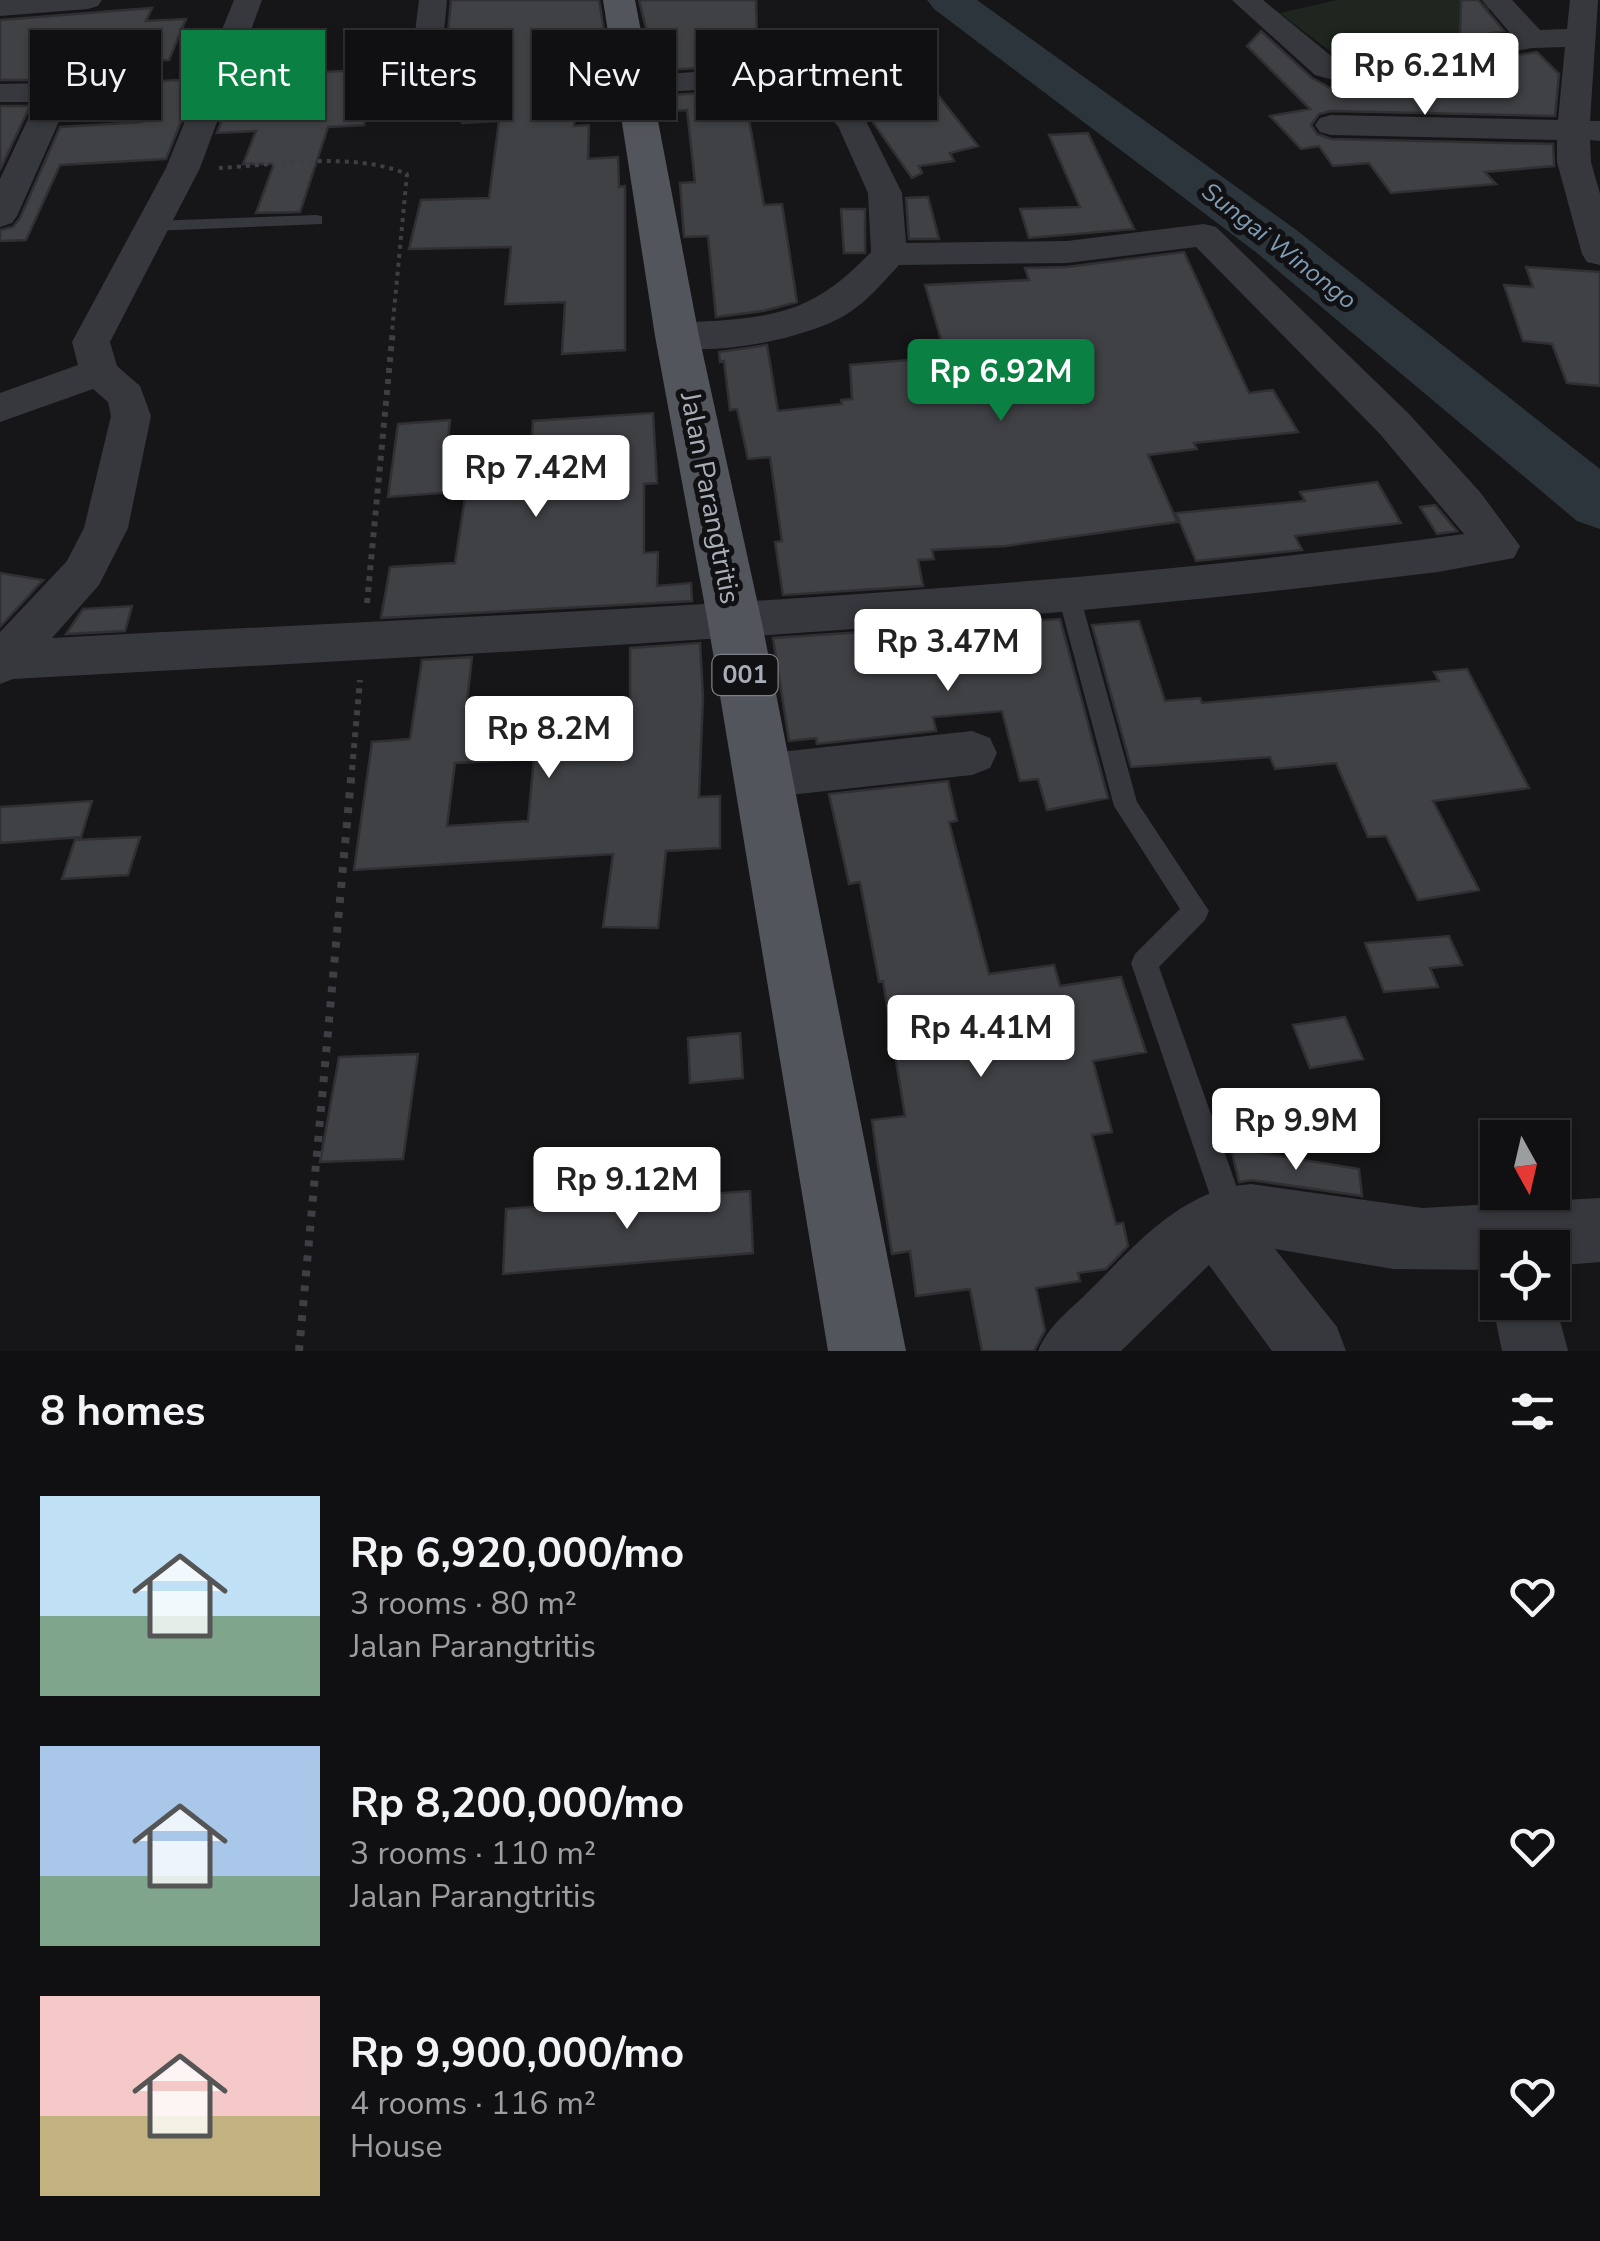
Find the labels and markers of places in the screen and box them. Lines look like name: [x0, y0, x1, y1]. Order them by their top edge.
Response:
pin: Rp 6.21M: [1322, 33, 1528, 118]
pin: Rp 6.92M: [898, 339, 1104, 424]
pin: Rp 7.42M: [433, 435, 639, 520]
pin: Rp 3.47M: [845, 609, 1051, 694]
pin: Rp 8.2M: [457, 696, 641, 781]
pin: Rp 4.41M: [878, 995, 1084, 1080]
pin: Rp 9.9M: [1204, 1088, 1388, 1173]
pin: Rp 9.12M: [524, 1147, 730, 1232]

